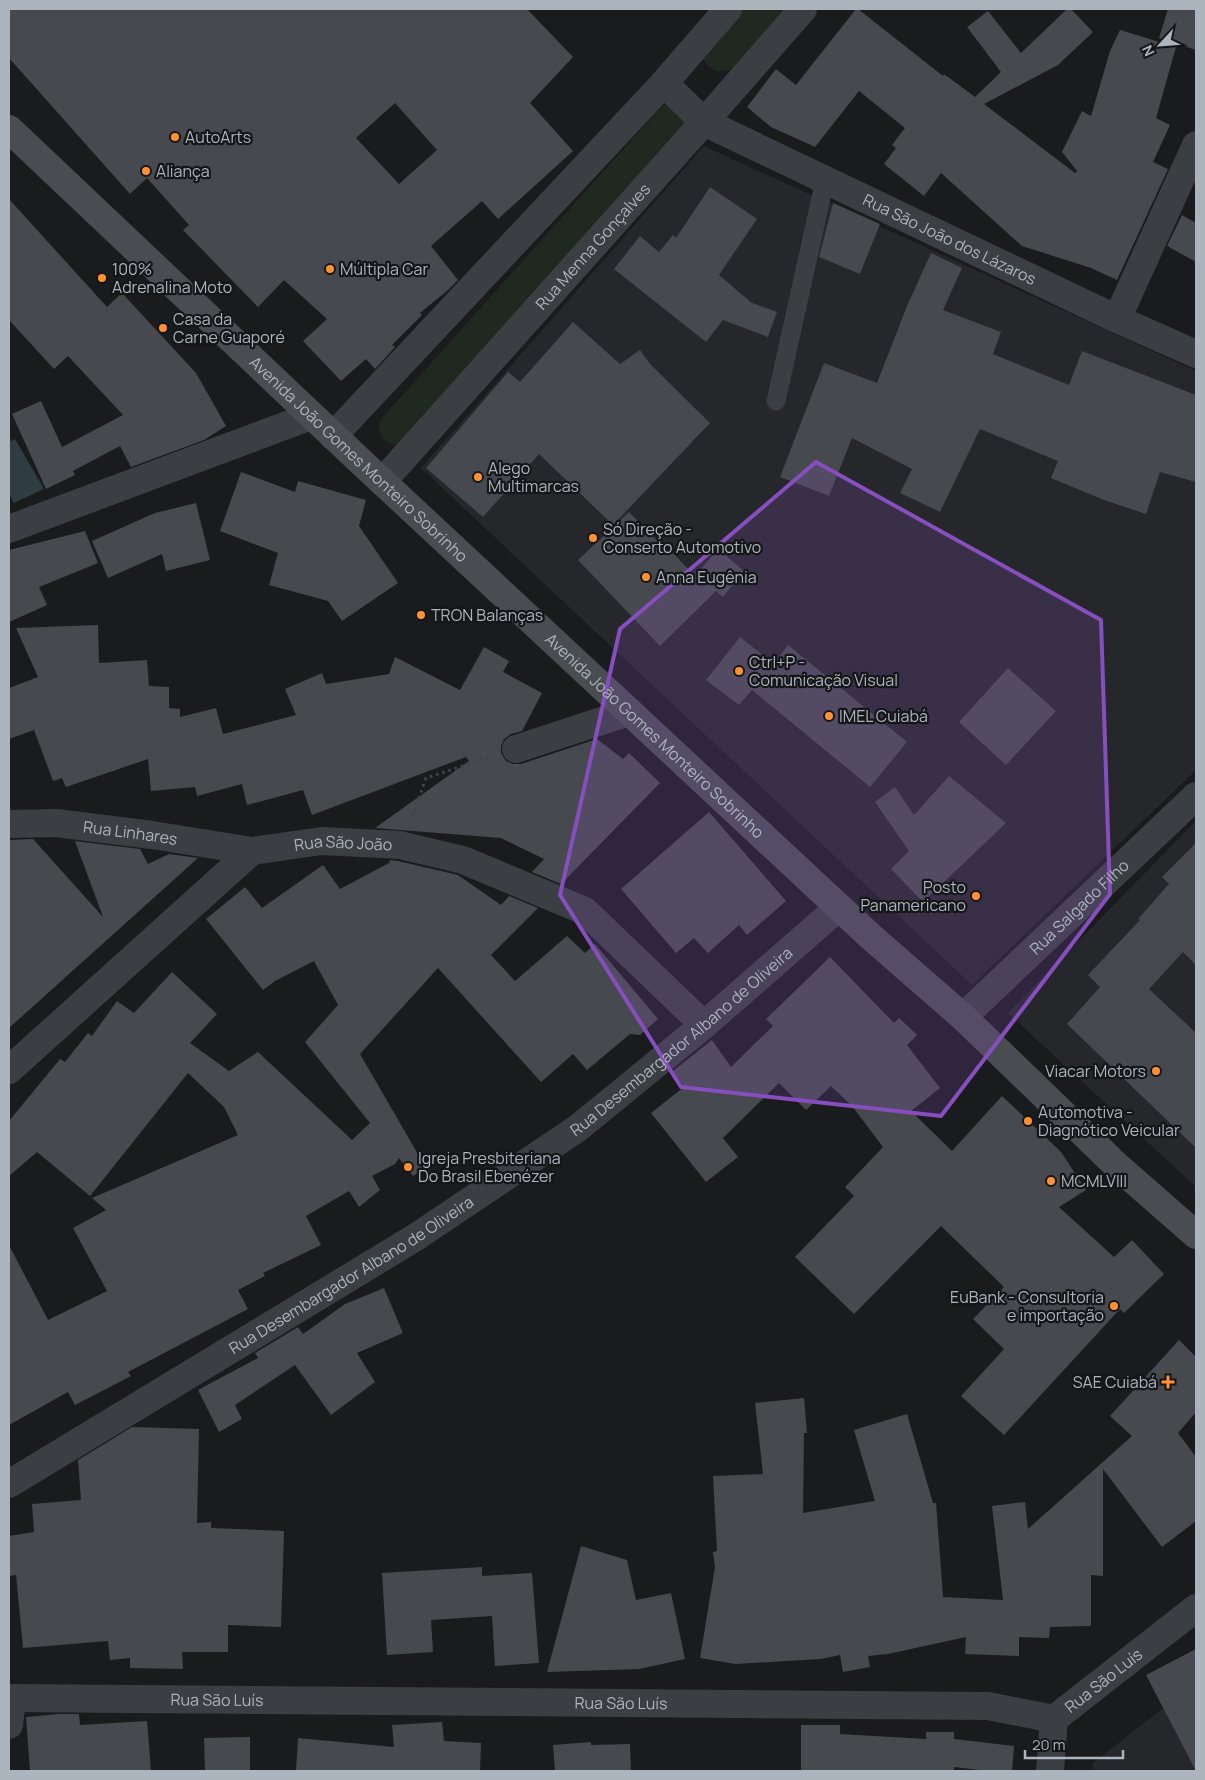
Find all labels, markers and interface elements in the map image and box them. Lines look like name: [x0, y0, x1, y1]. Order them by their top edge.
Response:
north arrow: [1135, 20, 1185, 70]
text: N: [1137, 42, 1159, 60]
place label: AutoArts: [185, 126, 251, 148]
marker: AutoArts: [169, 131, 181, 143]
place label: Aliança: [156, 160, 210, 182]
marker: Aliança: [140, 165, 152, 177]
street label: Rua Menna Gonçalves: [530, 179, 655, 314]
street label: Rua São João dos Lázaros: [859, 188, 1040, 290]
place label: 100% Adrenalina Moto: [112, 258, 232, 298]
place label: Múltipla Car: [340, 258, 428, 280]
marker: Múltipla Car: [324, 263, 336, 275]
marker: 100% Adrenalina Moto: [96, 272, 108, 284]
place label: Casa da Carne Guaporé: [173, 308, 285, 348]
marker: Casa da Carne Guaporé: [157, 322, 169, 334]
street label: Avenida João Gomes Monteiro Sobrinho: [245, 351, 473, 567]
place label: Alego Multimarcas: [488, 457, 579, 497]
marker: Alego Multimarcas: [472, 471, 484, 483]
place label: Só Direção - Conserto Automotivo: [603, 518, 761, 558]
marker: Só Direção - Conserto Automotivo: [587, 532, 599, 544]
place label: Anna Eugênia: [656, 566, 757, 588]
marker: Anna Eugênia: [640, 571, 652, 583]
place label: TRON Balanças: [431, 604, 543, 626]
marker: TRON Balanças: [415, 609, 427, 621]
street label: Avenida João Gomes Monteiro Sobrinho: [541, 628, 769, 843]
place label: Ctrl+P - Comunicação Visual: [749, 651, 898, 691]
marker: Ctrl+P - Comunicação Visual: [733, 665, 745, 677]
place label: IMEL Cuiabá: [839, 705, 928, 727]
marker: IMEL Cuiabá: [823, 710, 835, 722]
street label: Rua Linhares: [82, 815, 179, 850]
street label: Rua São João: [293, 830, 393, 856]
street label: Rua Salgado Filho: [1025, 854, 1134, 959]
place label: Posto Panamericano: [860, 876, 966, 916]
marker: Posto Panamericano: [970, 890, 982, 902]
street label: Rua Desembargador Albano de Oliveira: [566, 942, 797, 1141]
place label: Viacar Motors: [1045, 1060, 1146, 1082]
marker: Viacar Motors: [1150, 1065, 1162, 1077]
place label: Automotiva - Diagnótico Veicular: [1038, 1101, 1180, 1141]
marker: Automotiva - Diagnótico Veicular: [1022, 1115, 1034, 1127]
place label: Igreja Presbiteriana Do Brasil Ebenézer: [418, 1147, 561, 1187]
marker: Igreja Presbiteriana Do Brasil Ebenézer: [402, 1161, 414, 1173]
place label: MCMLVIII: [1061, 1170, 1127, 1192]
marker: MCMLVIII: [1045, 1175, 1057, 1187]
street label: Rua Desembargador Albano de Oliveira: [225, 1191, 478, 1359]
place label: EuBank - Consultoria e importação: [950, 1286, 1104, 1326]
marker: EuBank - Consultoria e importação: [1108, 1300, 1120, 1312]
place label: SAE Cuiabá: [1073, 1371, 1157, 1393]
marker: SAE Cuiabá: [1161, 1375, 1175, 1389]
street label: Rua São Luís: [1060, 1643, 1147, 1718]
street label: Rua São Luís: [170, 1688, 264, 1711]
street label: Rua São Luís: [574, 1692, 668, 1714]
scale bar: [1025, 1728, 1122, 1760]
text: 20 m: [1032, 1734, 1065, 1755]

